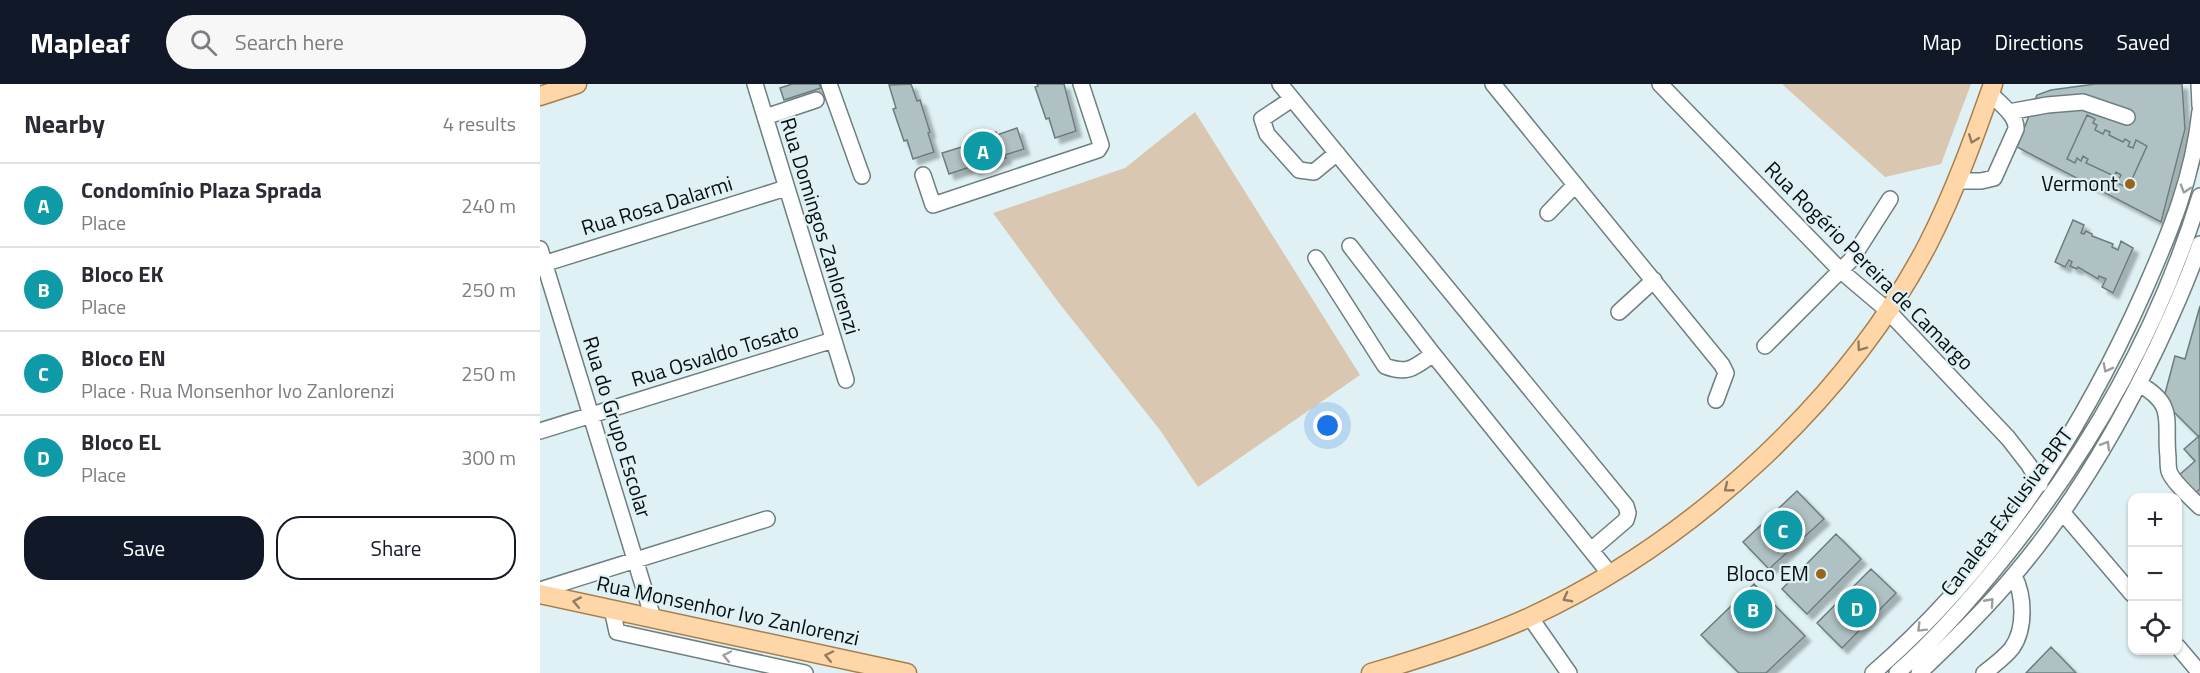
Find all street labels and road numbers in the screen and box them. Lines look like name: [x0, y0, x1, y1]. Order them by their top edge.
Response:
street label: Rua Domingos Zanlorenzi: [773, 113, 869, 338]
street label: Rua Rogério Pereira de Camargo: [1758, 153, 1982, 377]
street label: Rua Rosa Dalarmi: [577, 167, 736, 243]
street label: Rua Osvaldo Tosato: [627, 313, 802, 395]
street label: Rua do Grupo Escolar: [575, 332, 661, 521]
street label: Canaleta Exclusiva BRT: [1932, 420, 2080, 602]
street label: Rua Monsenhor Ivo Zanlorenzi: [594, 567, 863, 654]

